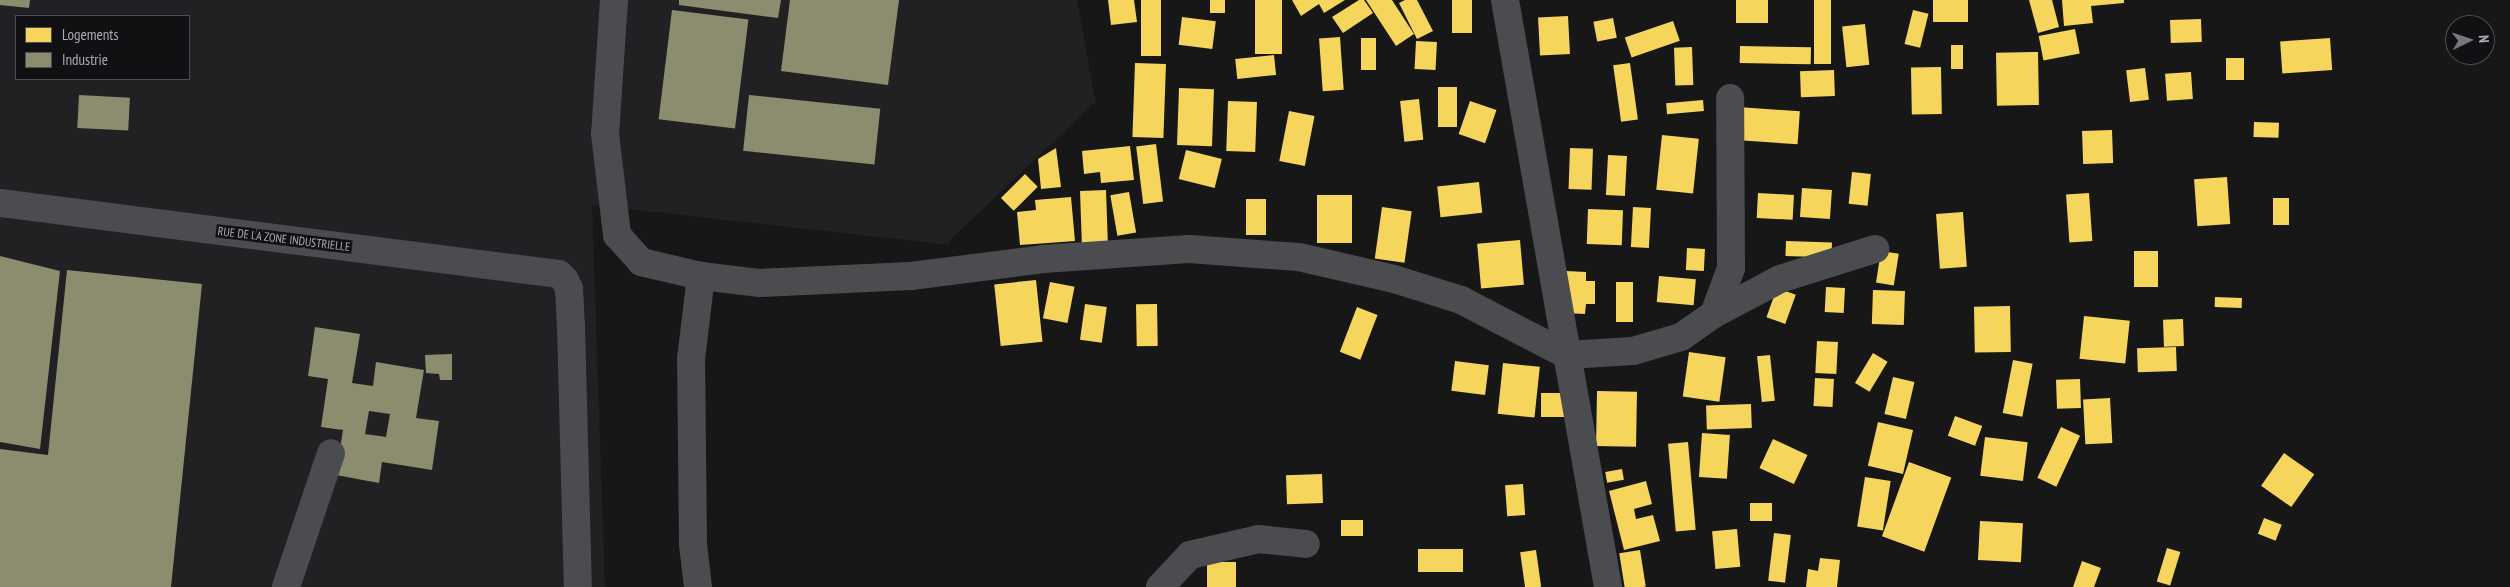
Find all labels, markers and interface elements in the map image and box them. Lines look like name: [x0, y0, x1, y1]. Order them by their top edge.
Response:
legend: [15, 15, 190, 80]
north arrow: [2445, 15, 2495, 65]
text: Logements: [62, 25, 118, 44]
text: N: [2475, 35, 2493, 43]
text: Industrie: [62, 50, 108, 69]
street label: RUE DE LA ZONE INDUSTRIELLE: [217, 224, 351, 254]

